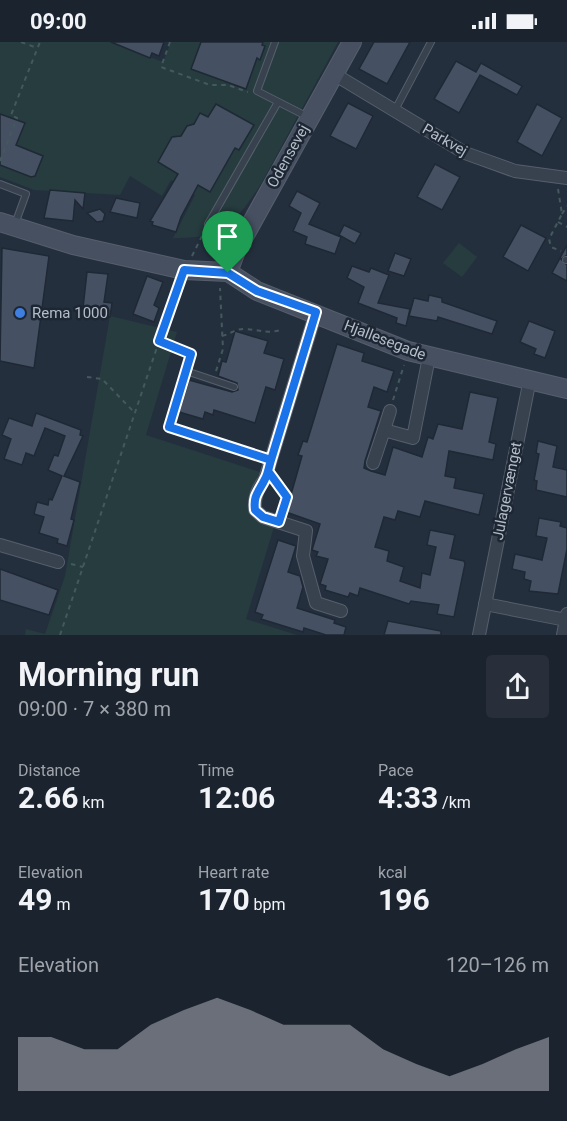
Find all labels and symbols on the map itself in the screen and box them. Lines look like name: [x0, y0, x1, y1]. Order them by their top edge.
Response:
street label: Parkvej: [419, 120, 471, 160]
street label: Odensevej: [263, 121, 313, 191]
pin: [202, 211, 253, 273]
place label: Rema 1000: [32, 304, 108, 322]
marker: Rema 1000: [13, 306, 27, 320]
street label: Hjallesegade: [341, 316, 429, 364]
street label: Julagervænget: [489, 440, 525, 542]

